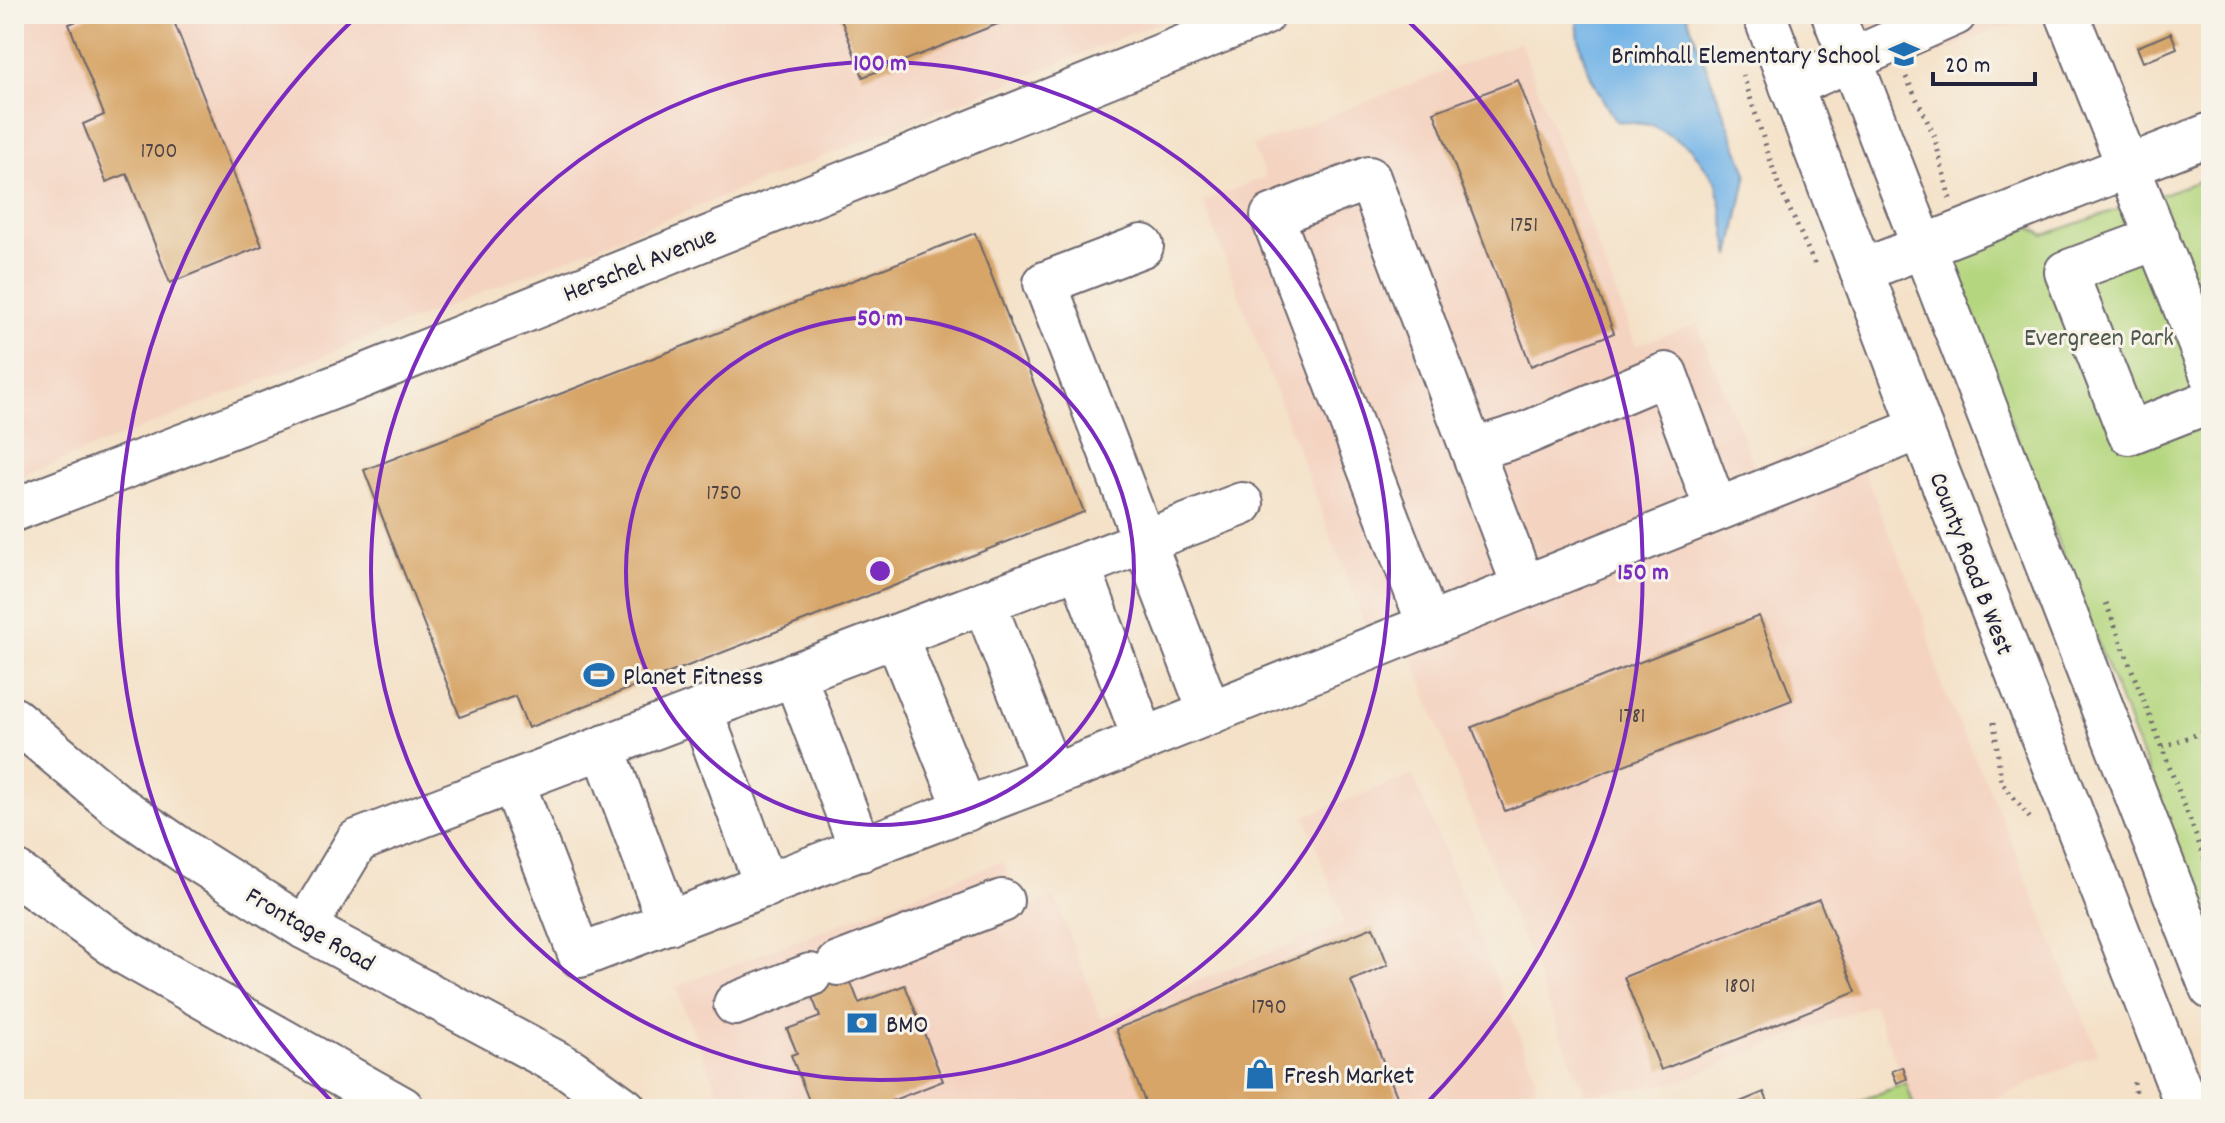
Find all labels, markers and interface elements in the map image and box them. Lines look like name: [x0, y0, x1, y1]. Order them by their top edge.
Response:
scale bar: [1933, 36, 2035, 86]
school or university icon: Brimhall Elementary School: [1887, 37, 1921, 71]
place label: Brimhall Elementary School: [1611, 39, 1880, 76]
text: 100 m: [853, 48, 907, 82]
text: 20 m: [1945, 50, 1991, 84]
house number: 1700: [140, 137, 178, 168]
house number: 1751: [1510, 211, 1538, 242]
street label: Herschel Avenue: [558, 219, 723, 314]
text: 50 m: [857, 303, 903, 337]
park label: Evergreen Park: [2024, 321, 2174, 358]
street label: County Road B West: [1918, 467, 2022, 662]
house number: 1750: [706, 479, 742, 510]
centre of rings: [866, 557, 894, 585]
text: 150 m: [1617, 557, 1669, 591]
sports icon: Planet Fitness: [582, 658, 616, 692]
place label: Planet Fitness: [623, 660, 763, 697]
house number: 1781: [1619, 702, 1645, 733]
street label: Frontage Road: [238, 879, 381, 983]
house number: 1801: [1725, 972, 1755, 1003]
house number: 1790: [1251, 993, 1287, 1024]
bank icon: BMO: [845, 1006, 879, 1040]
place label: BMO: [886, 1008, 928, 1045]
shop icon: Fresh Market: [1243, 1057, 1277, 1091]
place label: Fresh Market: [1284, 1059, 1415, 1096]

